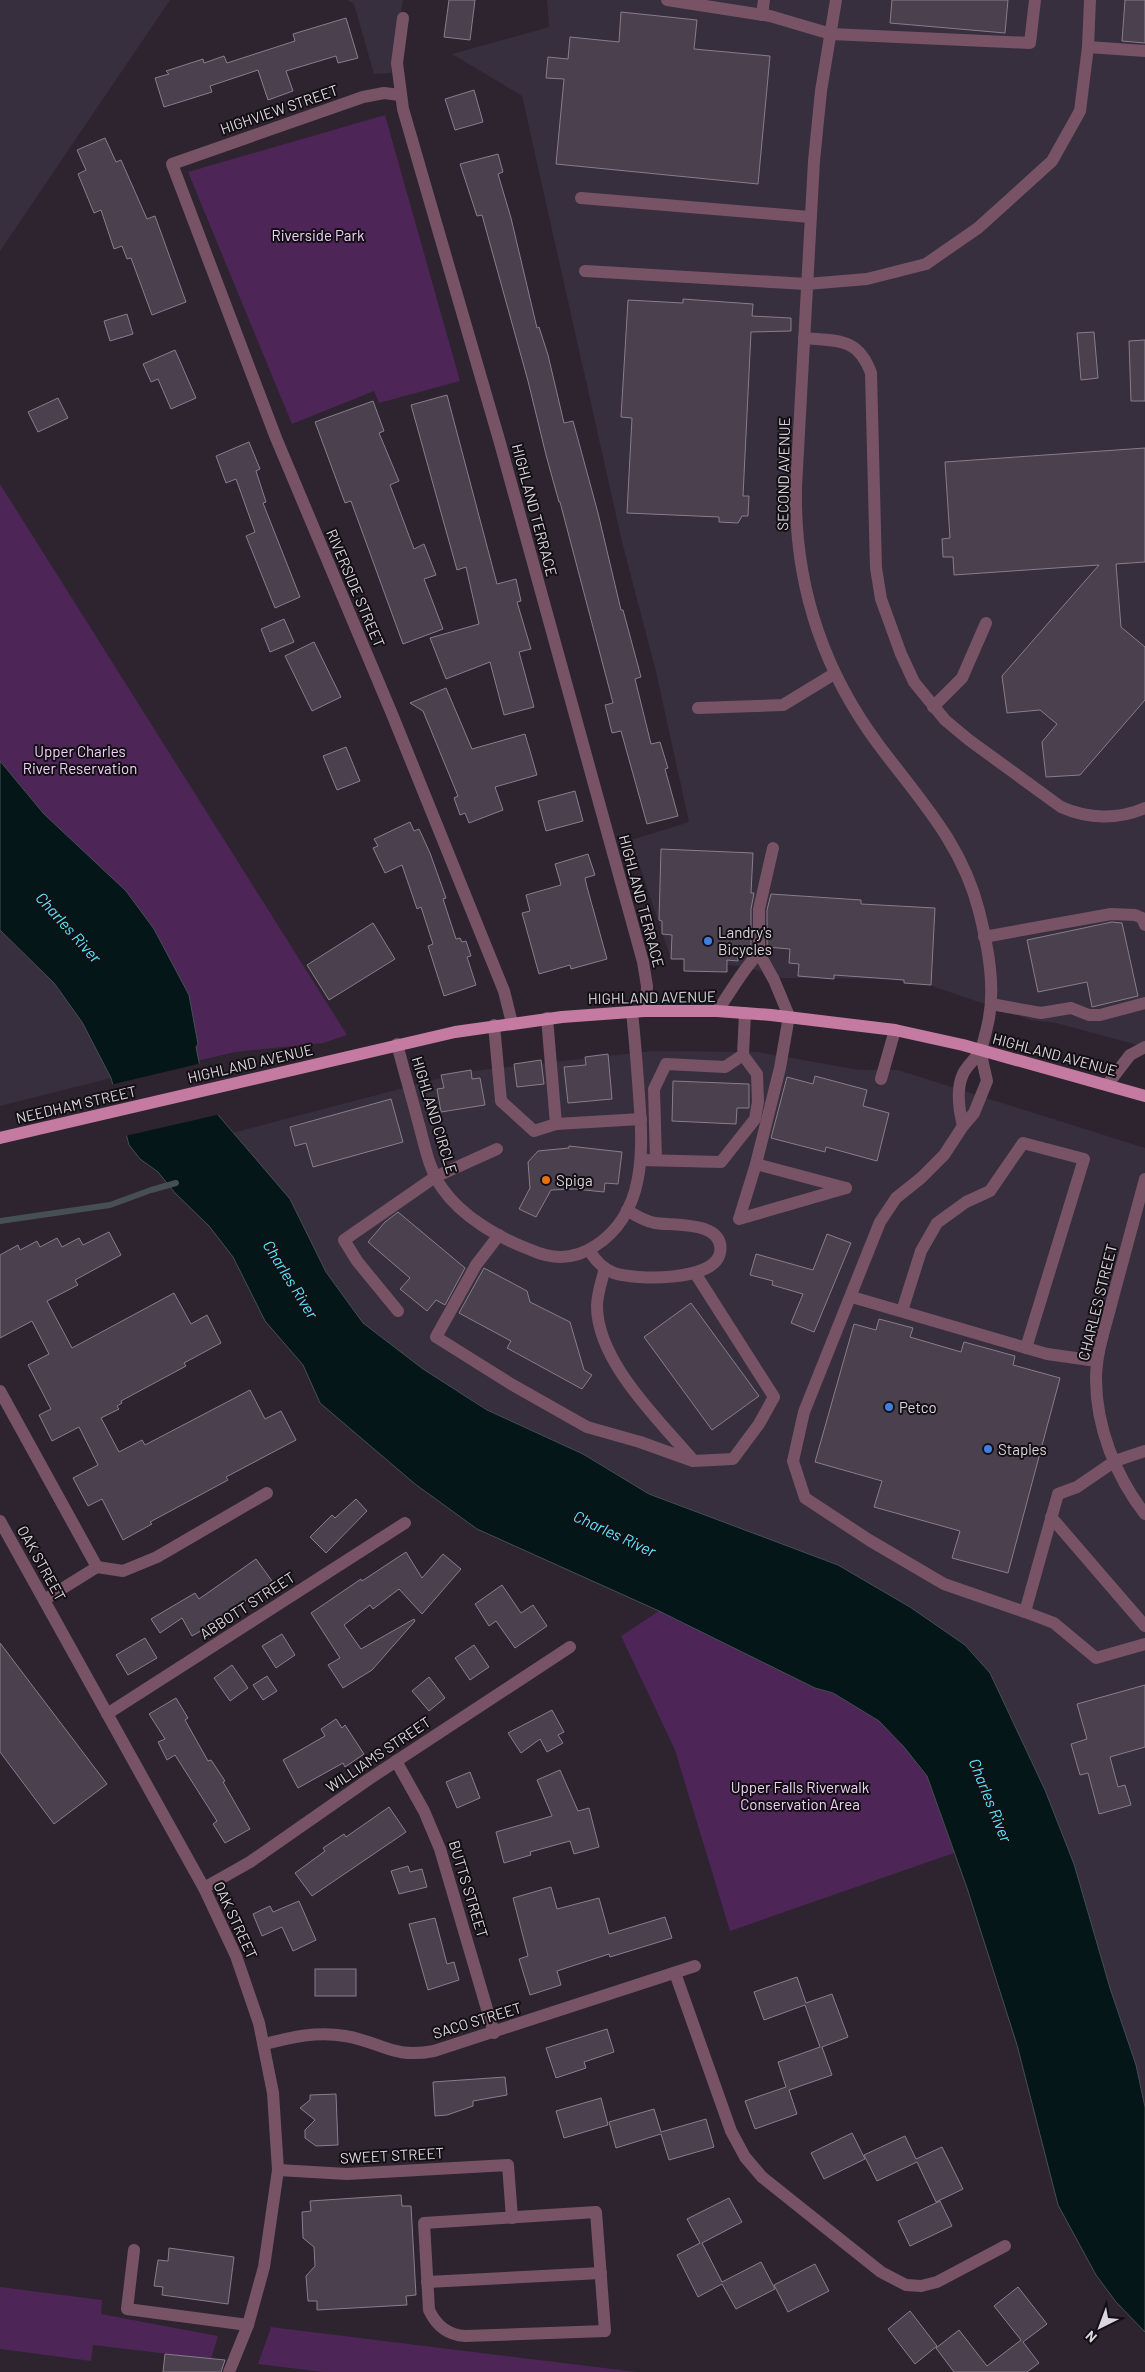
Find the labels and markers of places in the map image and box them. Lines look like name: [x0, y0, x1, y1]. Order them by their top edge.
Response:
place label: Landry's Bicycles: [718, 923, 772, 958]
marker: Landry's Bicycles: [702, 935, 714, 947]
place label: Spiga: [556, 1171, 593, 1189]
marker: Spiga: [540, 1174, 552, 1186]
place label: Petco: [899, 1398, 937, 1416]
marker: Petco: [883, 1401, 895, 1413]
place label: Staples: [998, 1440, 1047, 1458]
marker: Staples: [982, 1443, 994, 1455]

